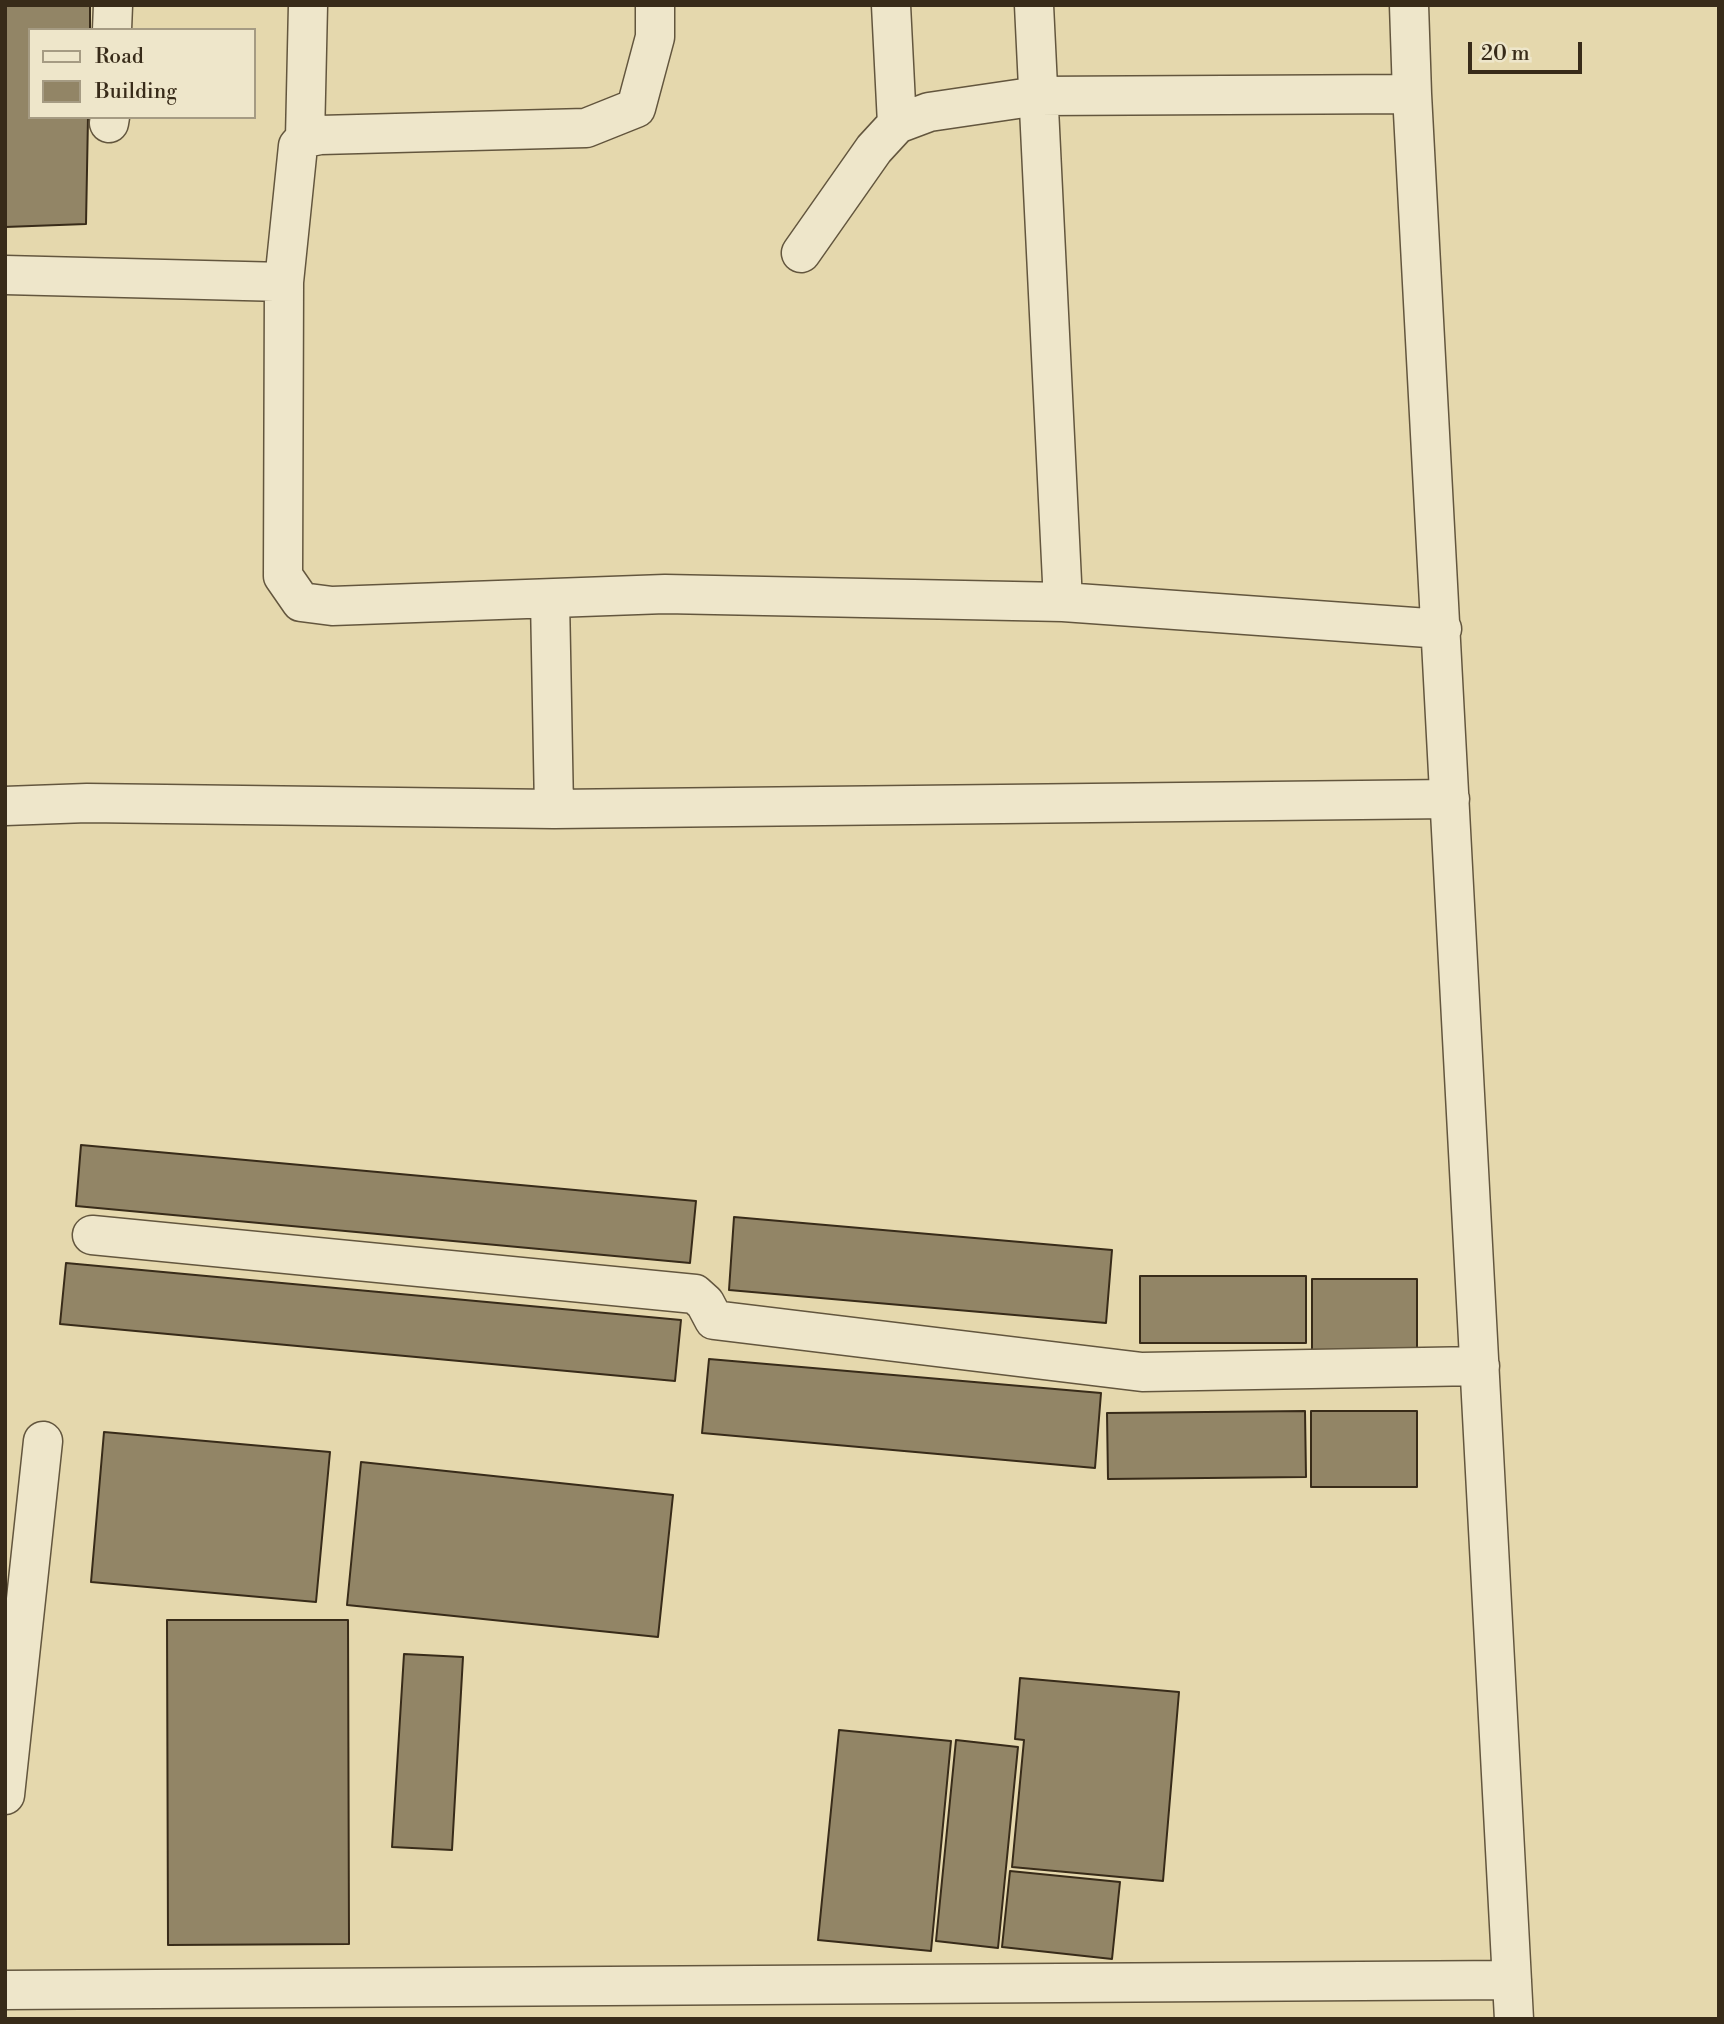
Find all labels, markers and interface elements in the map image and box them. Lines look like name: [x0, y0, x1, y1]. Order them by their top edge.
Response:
legend: [28, 28, 256, 119]
scale bar: [1472, 28, 1586, 72]
text: 20 m: [1481, 41, 1530, 67]
text: Road: [95, 44, 144, 70]
text: Building: [95, 79, 177, 105]

